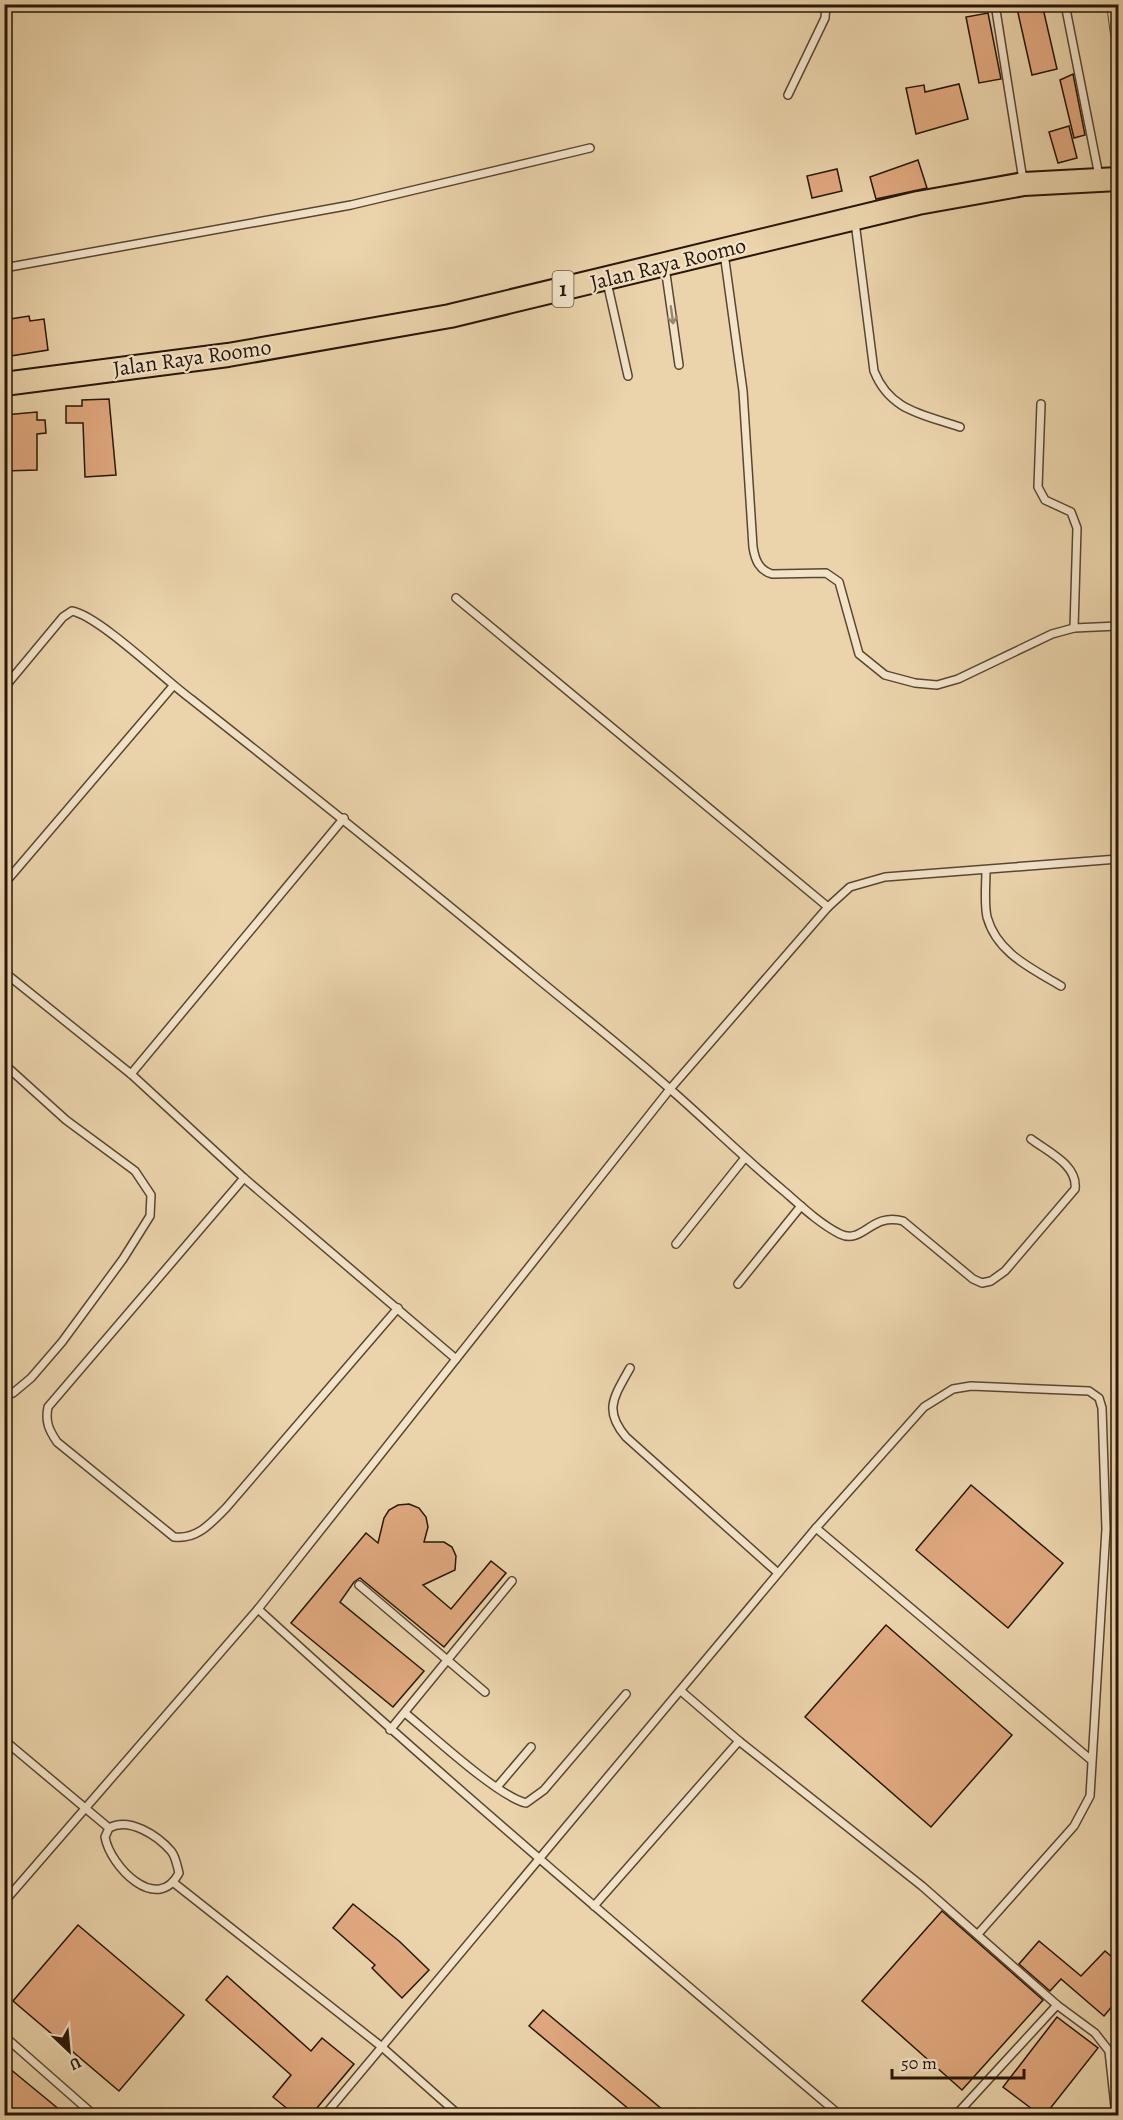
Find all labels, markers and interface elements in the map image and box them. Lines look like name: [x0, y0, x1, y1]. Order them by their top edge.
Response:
street label: Jalan Raya Roomo: [587, 230, 749, 298]
road number: 1: [552, 271, 574, 307]
one-way arrow: [666, 305, 677, 324]
street label: Jalan Raya Roomo: [111, 332, 273, 384]
north arrow: [39, 2021, 99, 2081]
scale bar: [892, 2042, 1024, 2080]
text: U: [65, 2051, 85, 2076]
text: 50 m: [901, 2051, 937, 2075]

